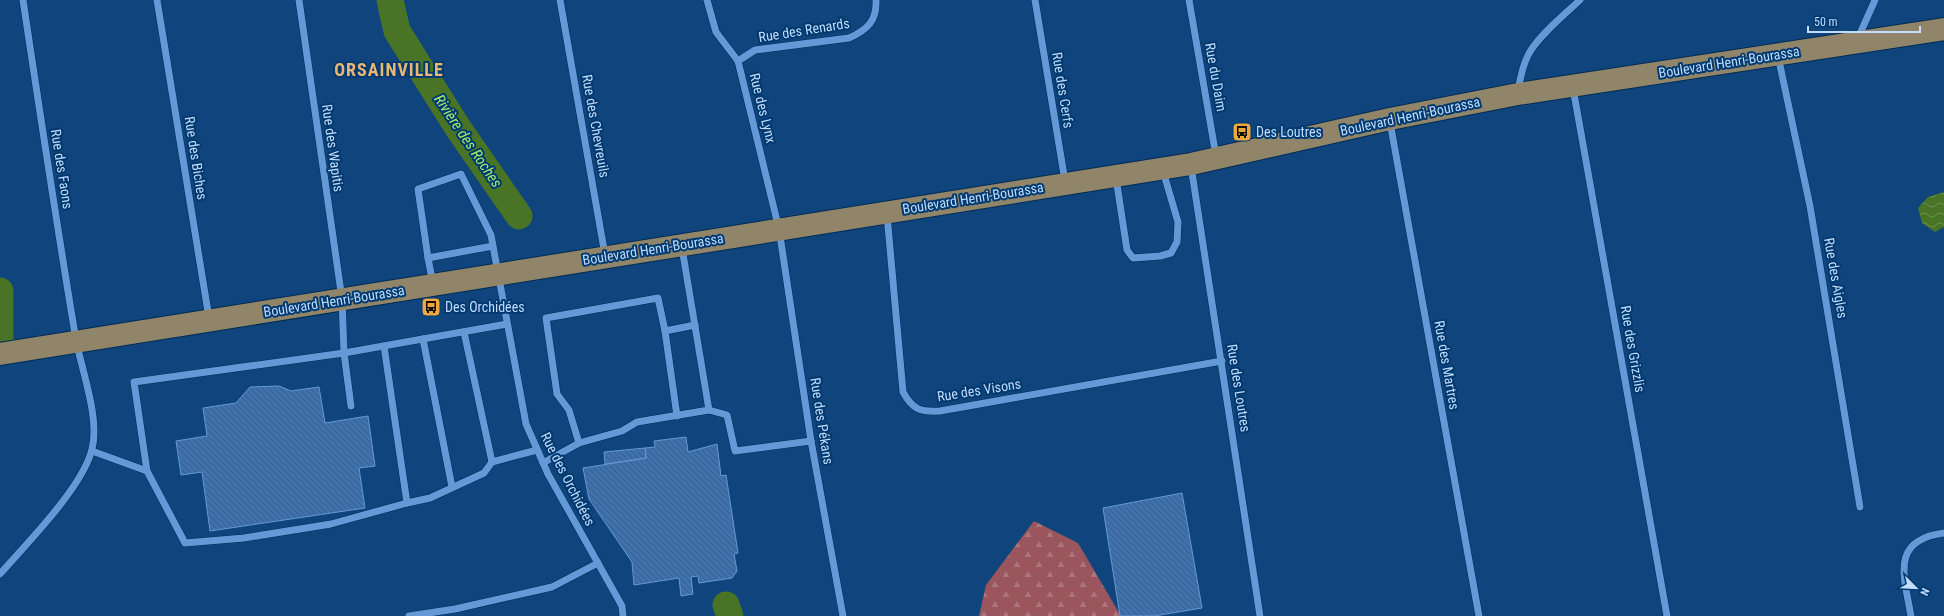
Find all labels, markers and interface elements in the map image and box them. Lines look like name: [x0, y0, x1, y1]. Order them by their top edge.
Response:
scale bar: [1808, 8, 1920, 34]
street label: Rue des Renards: [757, 15, 851, 45]
text: 50 m: [1814, 15, 1838, 29]
street label: Rue du Daim: [1202, 41, 1230, 113]
street label: Boulevard Henri-Bourassa: [1657, 43, 1801, 81]
street label: Rue des Cerfs: [1049, 51, 1077, 129]
district label: ORSAINVILLE: [334, 59, 444, 80]
street label: Rue des Lynx: [747, 71, 779, 145]
street label: Rue des Chevreuils: [579, 73, 613, 179]
water label: Rivière des Roches: [430, 91, 506, 191]
street label: Boulevard Henri-Bourassa: [1339, 93, 1481, 139]
street label: Rue des Wapitis: [319, 103, 347, 193]
street label: Rue des Biches: [182, 115, 210, 201]
bus stop icon: Des Loutres: [1231, 121, 1253, 143]
place label: Des Loutres: [1256, 124, 1322, 140]
street label: Rue des Faons: [48, 128, 76, 210]
street label: Boulevard Henri-Bourassa: [901, 179, 1045, 217]
street label: Boulevard Henri-Bourassa: [581, 230, 725, 268]
street label: Rue des Aigles: [1821, 237, 1851, 319]
street label: Boulevard Henri-Bourassa: [262, 282, 406, 320]
bus stop icon: Des Orchidées: [420, 296, 442, 318]
place label: Des Orchidées: [445, 299, 525, 315]
street label: Rue des Grizzlis: [1617, 304, 1649, 394]
street label: Rue des Martres: [1431, 319, 1463, 411]
street label: Rue des Loutres: [1224, 343, 1254, 433]
street label: Rue des Visons: [936, 375, 1022, 405]
street label: Rue des Pékans: [807, 377, 837, 465]
street label: Rue des Orchidées: [538, 430, 598, 528]
north arrow: [1896, 568, 1936, 608]
text: N: [1917, 586, 1932, 598]

